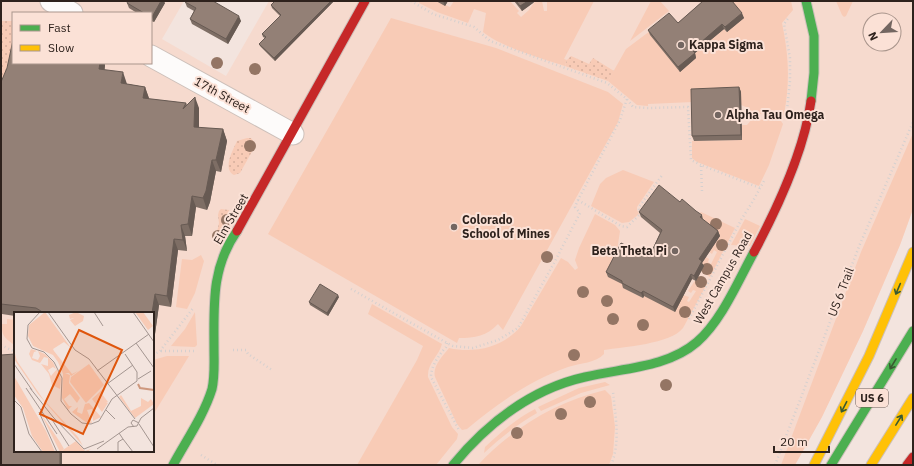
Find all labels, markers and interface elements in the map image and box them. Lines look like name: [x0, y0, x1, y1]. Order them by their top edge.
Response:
legend: [12, 12, 152, 64]
north arrow: [862, 12, 902, 52]
text: Fast: [48, 20, 71, 35]
text: N: [865, 30, 881, 43]
place label: Kappa Sigma: [689, 37, 764, 52]
text: Slow: [48, 40, 74, 55]
marker: Kappa Sigma: [676, 40, 686, 50]
street label: 17th Street: [192, 73, 253, 116]
place label: Alpha Tau Omega: [726, 107, 825, 122]
marker: Alpha Tau Omega: [713, 110, 723, 120]
street label: Elm Street: [210, 191, 251, 247]
place label: Colorado School of Mines: [462, 212, 550, 241]
marker: Colorado School of Mines: [449, 222, 459, 232]
street label: West Campus Road: [690, 229, 755, 327]
place label: Beta Theta Pi: [592, 243, 667, 258]
marker: Beta Theta Pi: [670, 246, 680, 256]
street label: US 6 Trail: [824, 265, 857, 318]
one-way arrow: [894, 282, 902, 294]
inset map: [14, 312, 154, 452]
one-way arrow: [888, 358, 896, 370]
road number: US 6: [856, 389, 888, 407]
one-way arrow: [840, 400, 847, 412]
one-way arrow: [896, 414, 904, 426]
scale bar: [774, 428, 829, 454]
text: 20 m: [780, 434, 808, 449]

